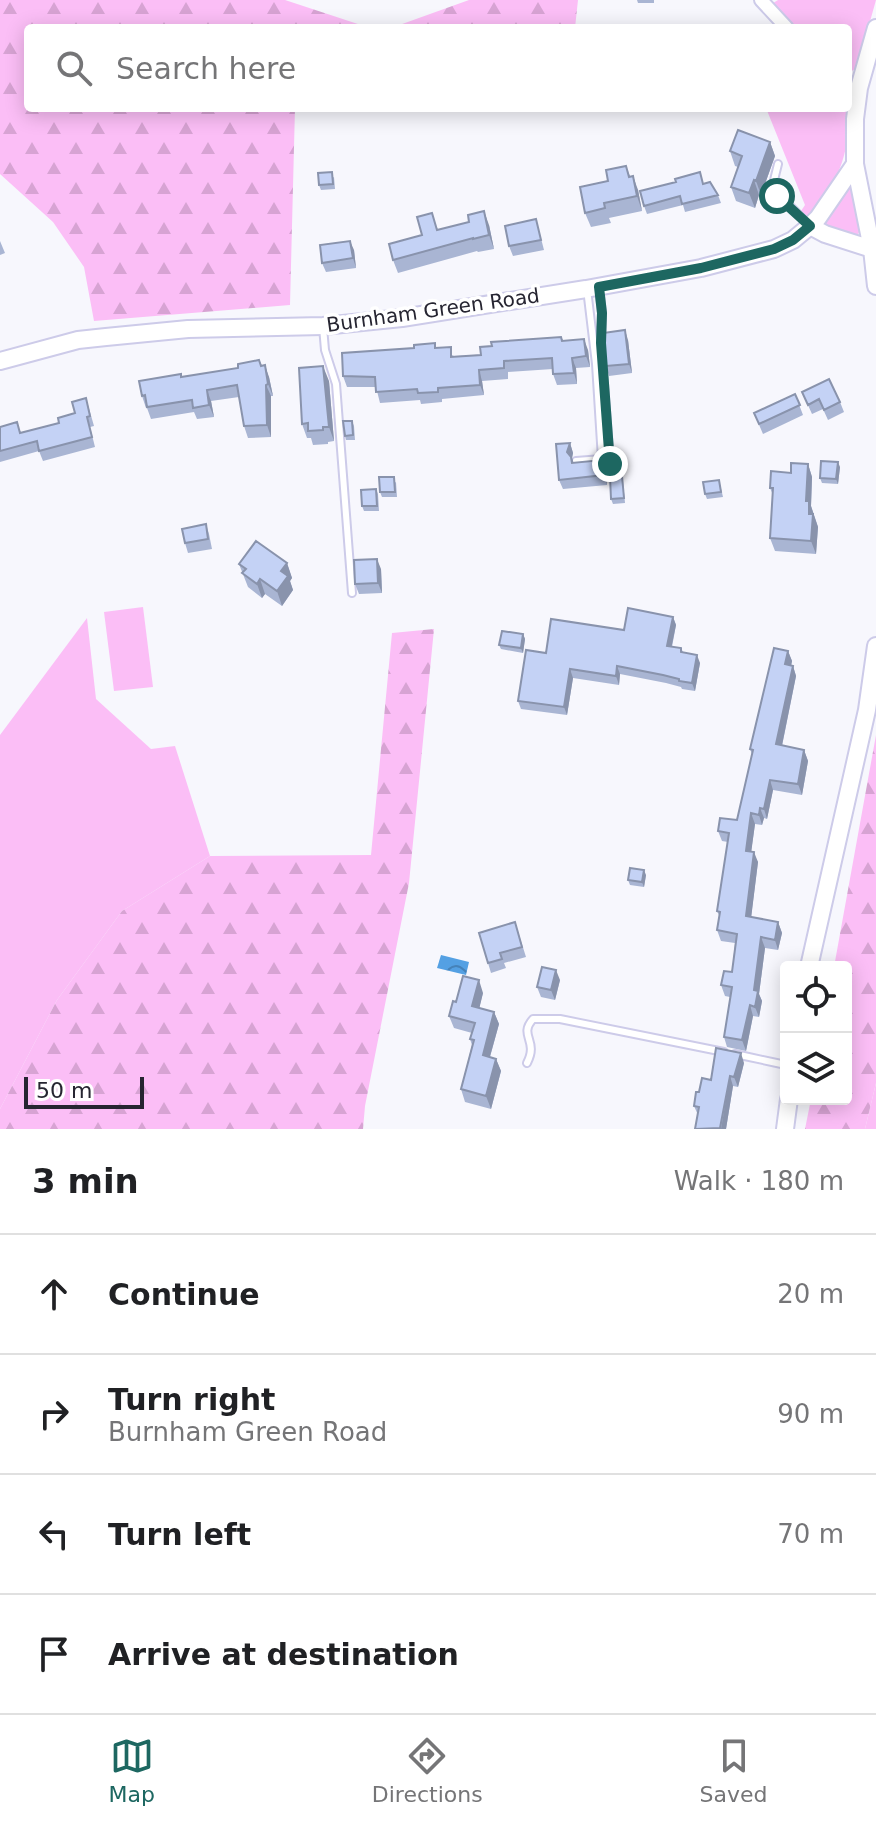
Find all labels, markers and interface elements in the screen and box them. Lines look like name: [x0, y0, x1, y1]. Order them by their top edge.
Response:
search box: [24, 24, 852, 112]
icon: search: [52, 46, 96, 90]
text: Search here: [116, 51, 296, 86]
route start: [759, 178, 795, 214]
street label: Burnham Green Road: [325, 283, 541, 337]
route end: [592, 446, 628, 482]
map controls: [780, 961, 852, 1105]
button: locate: [780, 961, 852, 1033]
button: layers: [780, 1033, 852, 1105]
scale bar: [24, 1073, 144, 1109]
text: 50 m: [36, 1078, 92, 1103]
text: 3 min: [32, 1161, 139, 1201]
text: Walk · 180 m: [674, 1166, 844, 1196]
icon: ahead: [32, 1272, 76, 1316]
text: Continue: [108, 1277, 260, 1312]
text: 20 m: [777, 1279, 844, 1309]
text: Turn right: [108, 1382, 275, 1417]
icon: right: [32, 1392, 76, 1436]
text: 90 m: [777, 1399, 844, 1429]
text: Burnham Green Road: [108, 1417, 387, 1447]
icon: left: [32, 1512, 76, 1556]
text: Turn left: [108, 1517, 251, 1552]
text: 70 m: [777, 1519, 844, 1549]
icon: arrive: [32, 1632, 76, 1676]
text: Arrive at destination: [108, 1637, 459, 1672]
tab: Map: [108, 1734, 155, 1807]
tab: Directions: [372, 1734, 483, 1807]
tab: Saved: [700, 1734, 768, 1807]

